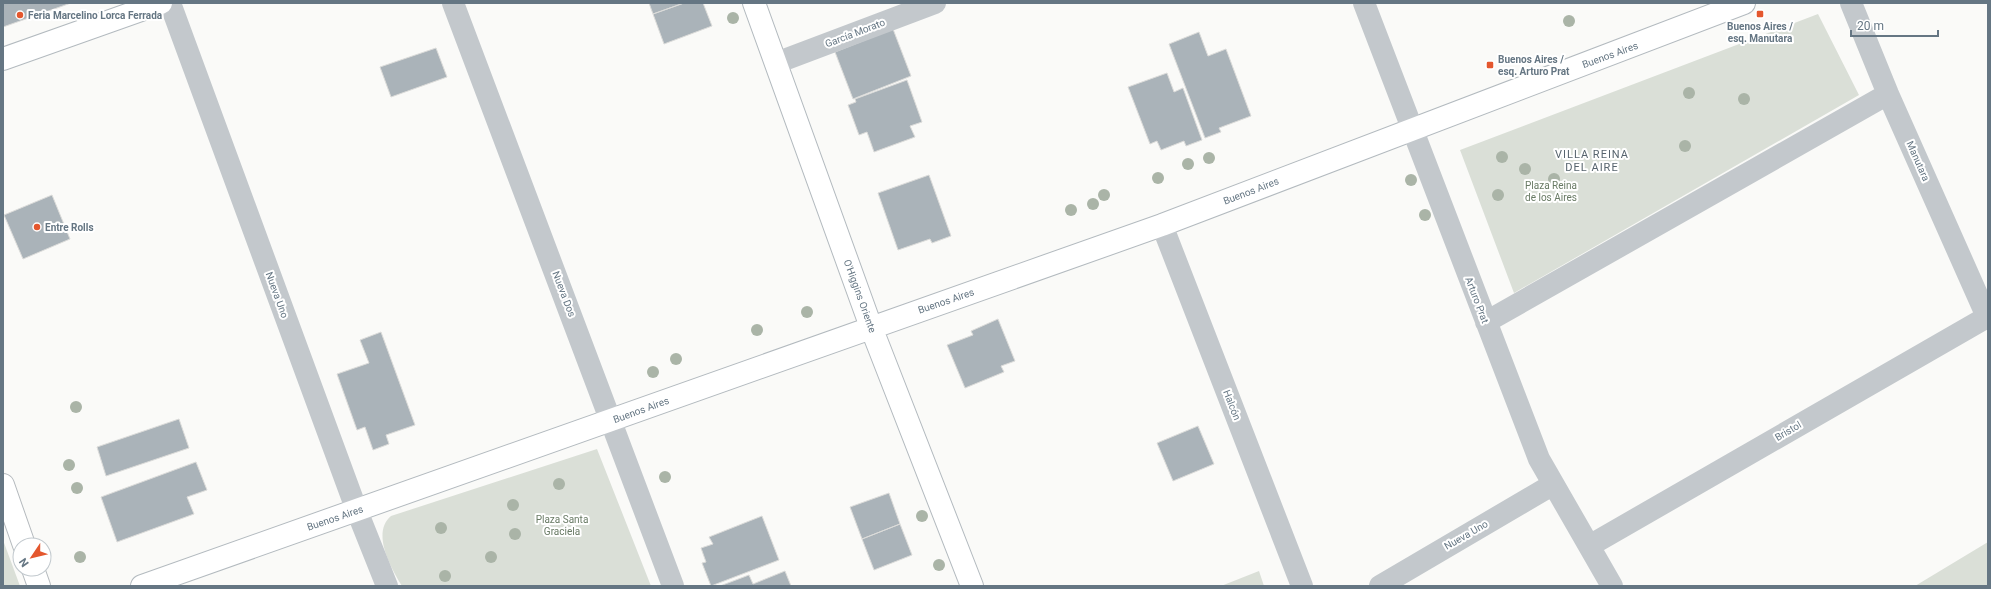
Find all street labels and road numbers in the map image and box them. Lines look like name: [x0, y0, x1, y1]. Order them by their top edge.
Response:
street label: García Morato: [824, 16, 887, 49]
street label: Buenos Aires: [1581, 40, 1639, 70]
street label: Manutara: [1904, 139, 1932, 183]
street label: Buenos Aires: [1222, 175, 1280, 207]
street label: O'Higgins Oriente: [842, 258, 878, 334]
street label: Nueva Uno: [264, 270, 291, 320]
street label: Nueva Dos: [550, 270, 578, 318]
street label: Arturo Prat: [1463, 275, 1491, 325]
street label: Buenos Aires: [916, 286, 976, 316]
street label: Halcón: [1221, 388, 1243, 422]
street label: Buenos Aires: [612, 395, 670, 425]
street label: Bristol: [1773, 419, 1803, 443]
street label: Buenos Aires: [305, 503, 365, 533]
street label: Nueva Uno: [1442, 518, 1490, 552]

